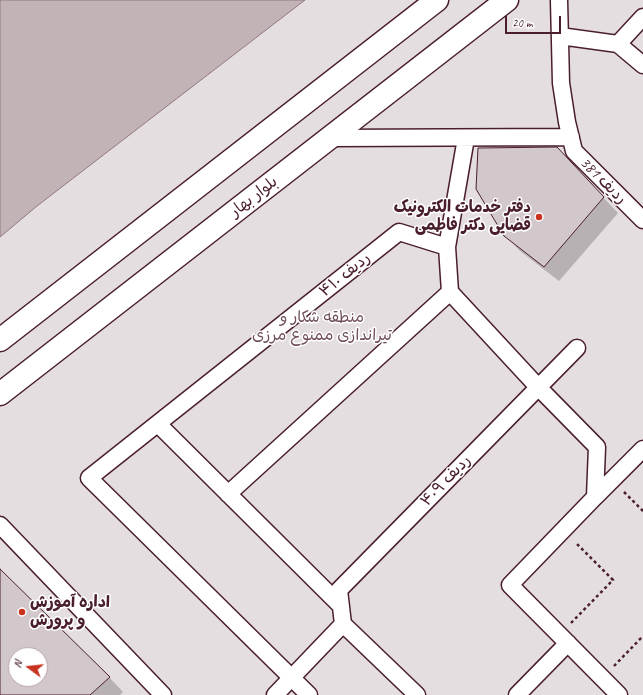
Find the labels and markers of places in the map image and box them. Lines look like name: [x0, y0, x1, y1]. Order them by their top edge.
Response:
place label: دفتر خدمات الکترونیک قضایی دکتر فاطمی: [394, 198, 531, 236]
marker: دفتر خدمات الکترونیک قضایی دکتر فاطمی: [534, 212, 544, 222]
place label: اداره آموزش و پرورش: [30, 593, 110, 631]
marker: اداره آموزش و پرورش: [17, 607, 27, 617]

